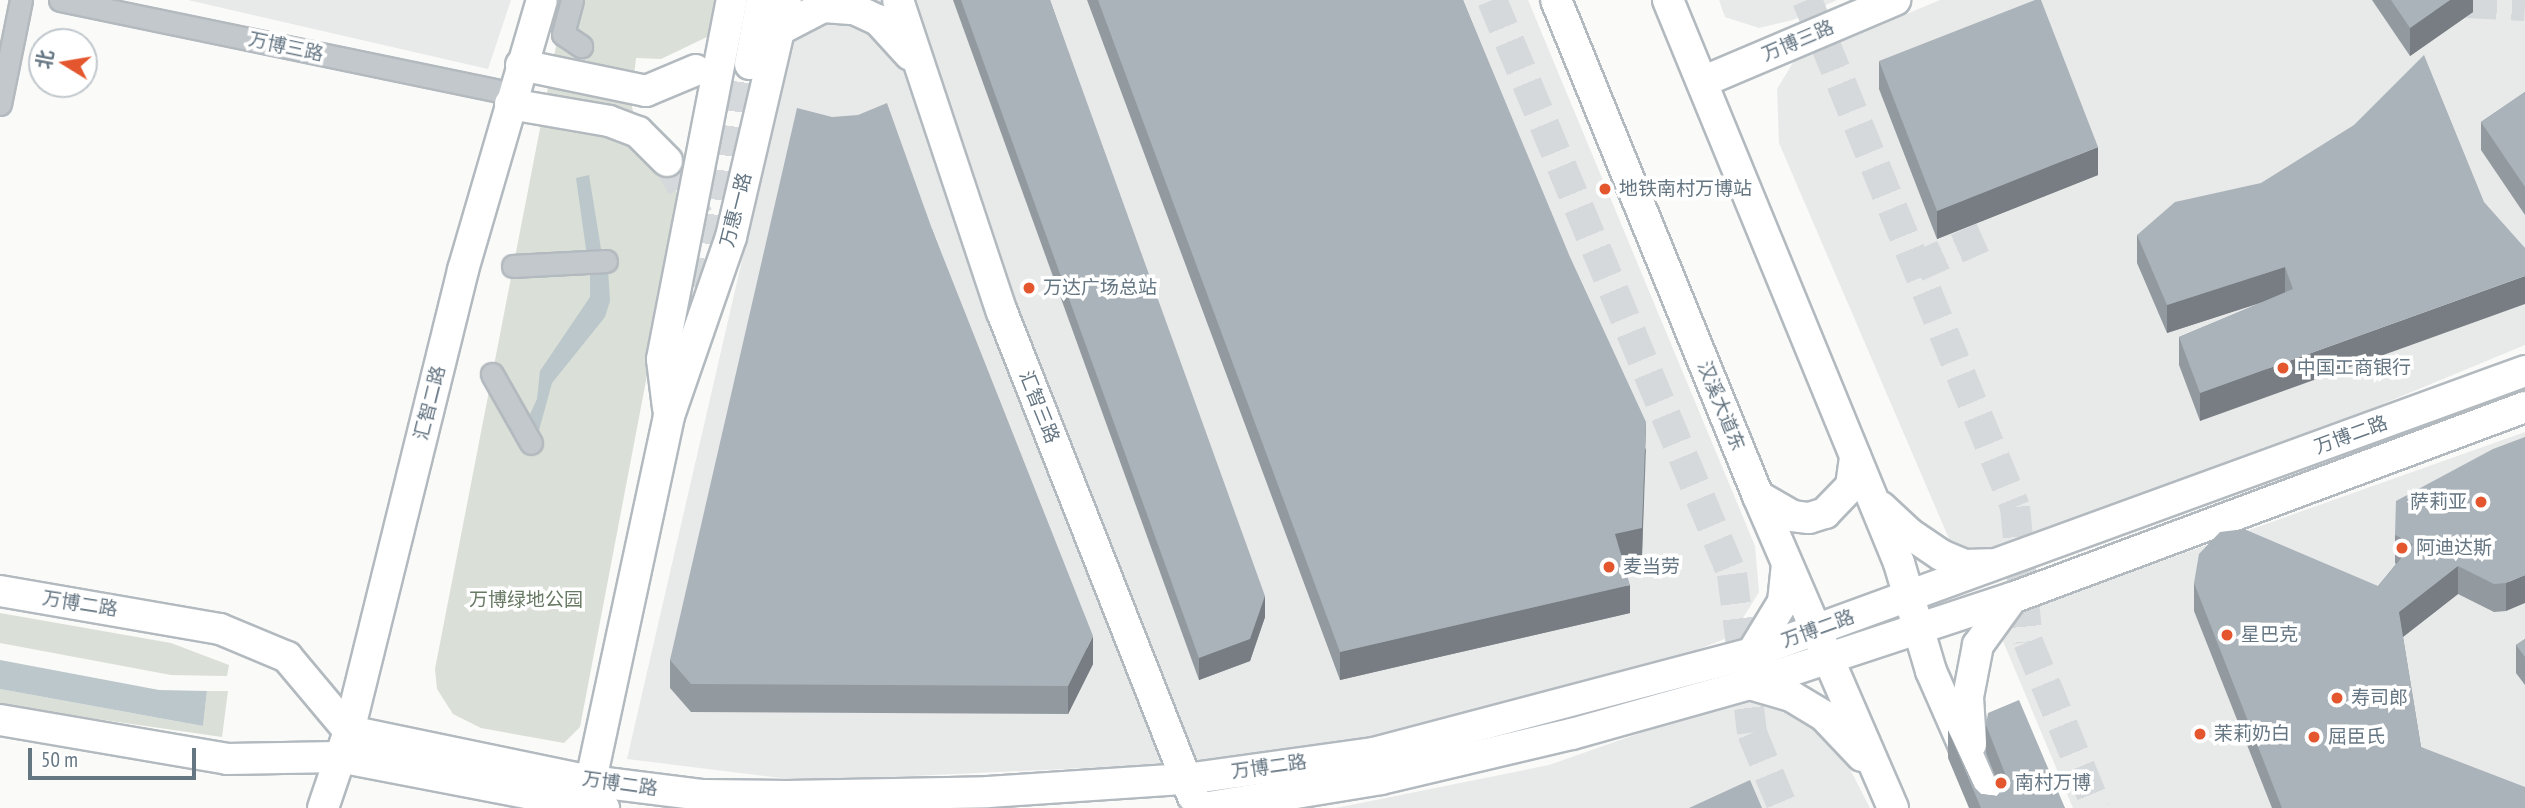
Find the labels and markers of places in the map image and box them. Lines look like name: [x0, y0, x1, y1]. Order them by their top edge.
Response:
place label: 地铁南村万博站: [1619, 178, 1752, 200]
marker: 地铁南村万博站: [1597, 181, 1613, 197]
place label: 万达广场总站: [1043, 277, 1157, 299]
marker: 万达广场总站: [1021, 280, 1037, 296]
place label: 中国工商银行: [2297, 357, 2411, 379]
marker: 中国工商银行: [2275, 360, 2291, 376]
place label: 萨莉亚: [2410, 491, 2467, 513]
marker: 萨莉亚: [2473, 494, 2489, 510]
place label: 阿迪达斯: [2416, 537, 2492, 559]
marker: 阿迪达斯: [2394, 540, 2410, 556]
place label: 麦当劳: [1623, 556, 1680, 578]
marker: 麦当劳: [1601, 559, 1617, 575]
place label: 星巴克: [2241, 624, 2298, 646]
marker: 星巴克: [2219, 627, 2235, 643]
place label: 寿司郎: [2351, 687, 2408, 709]
marker: 寿司郎: [2329, 690, 2345, 706]
place label: 茉莉奶白: [2214, 723, 2290, 745]
marker: 茉莉奶白: [2192, 726, 2208, 742]
place label: 屈臣氏: [2328, 726, 2385, 748]
marker: 屈臣氏: [2306, 729, 2322, 745]
place label: 南村万博: [2015, 772, 2091, 794]
marker: 南村万博: [1993, 775, 2009, 791]

